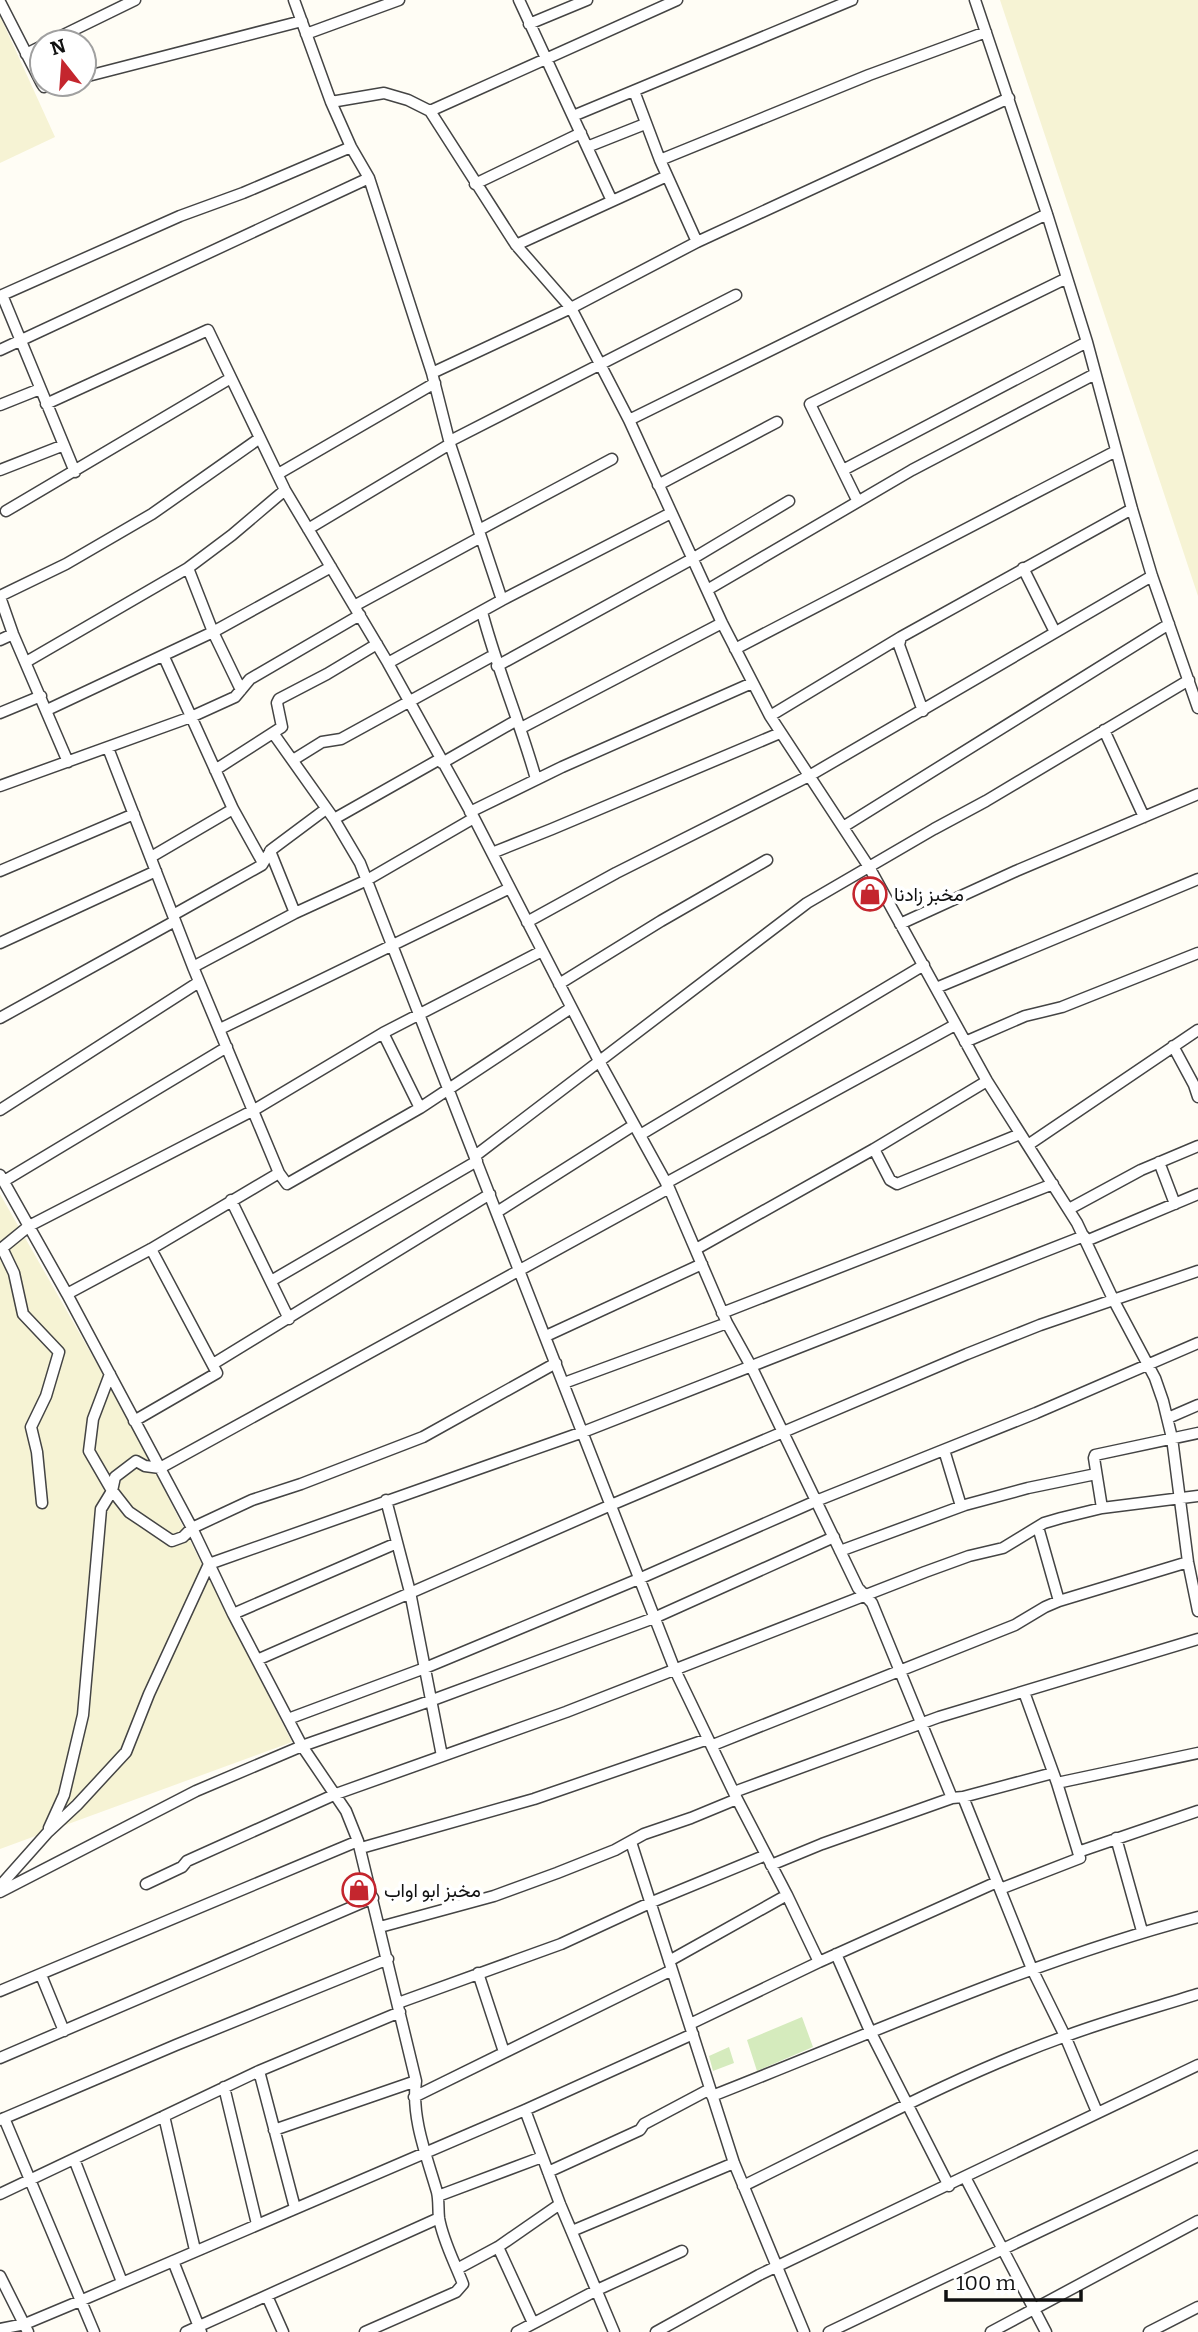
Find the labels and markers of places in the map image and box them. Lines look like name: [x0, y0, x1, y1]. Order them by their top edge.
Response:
shop icon: مخبز زادنا: [851, 875, 889, 913]
place label: مخبز زادنا: [894, 883, 964, 906]
shop icon: مخبز ابو اواب: [340, 1871, 378, 1909]
place label: مخبز ابو اواب: [384, 1879, 481, 1902]

